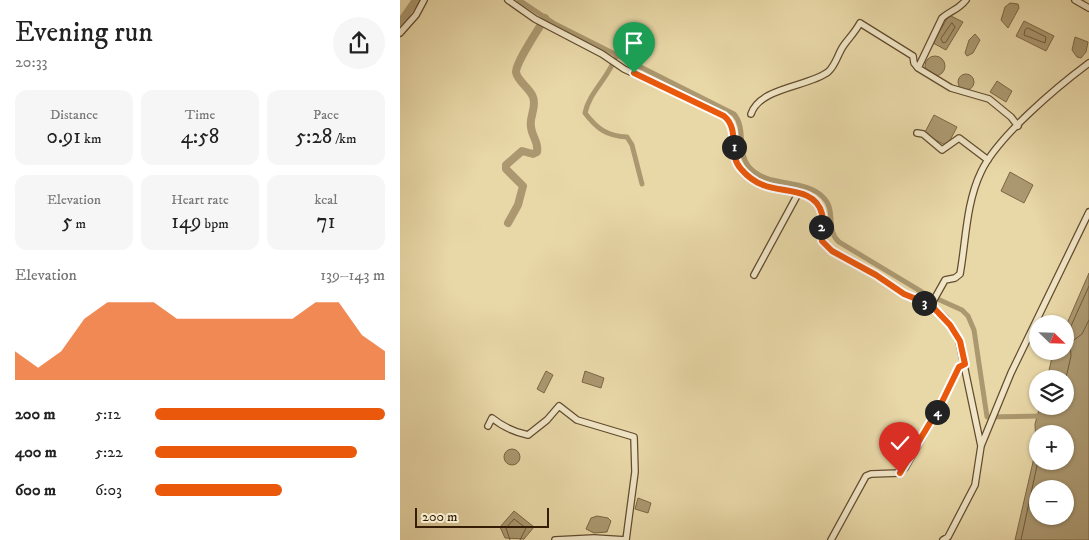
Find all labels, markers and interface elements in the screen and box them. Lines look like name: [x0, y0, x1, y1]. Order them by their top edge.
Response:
text: Evening run: [15, 15, 153, 50]
button: share: [333, 17, 385, 69]
pin: [613, 22, 655, 73]
icon: arrive: [620, 29, 648, 57]
text: 20:33: [15, 52, 48, 72]
text: Distance: [50, 106, 98, 124]
text: Time: [185, 106, 215, 124]
text: Pace: [313, 106, 339, 124]
text: 0.91: [47, 124, 81, 150]
text: 4:58: [181, 124, 219, 150]
text: 5:28: [295, 124, 332, 150]
text: km: [81, 130, 101, 148]
text: /km: [332, 130, 357, 148]
pin: 1: [722, 134, 746, 160]
text: 1: [732, 138, 737, 156]
text: Elevation: [47, 191, 101, 209]
text: Heart rate: [171, 191, 229, 209]
text: kcal: [315, 191, 337, 209]
text: 5: [62, 209, 72, 235]
text: 149: [171, 209, 202, 235]
text: 71: [317, 209, 335, 235]
pin: 2: [808, 214, 834, 240]
text: m: [72, 215, 86, 233]
text: bpm: [202, 215, 229, 233]
text: 2: [818, 218, 825, 236]
text: Elevation: [15, 265, 77, 285]
text: 139–143 m: [320, 265, 385, 285]
pin: 3: [912, 290, 936, 316]
text: 3: [922, 294, 927, 312]
north arrow: [1029, 315, 1074, 360]
map controls: [1029, 315, 1074, 525]
button: layers: [1029, 370, 1074, 415]
pin: 4: [924, 400, 950, 424]
text: 4: [933, 403, 942, 421]
text: 200 m: [15, 404, 56, 424]
text: 5:12: [95, 404, 121, 424]
pin: [879, 422, 921, 473]
button: +: [1029, 425, 1074, 470]
icon: check: [886, 429, 914, 457]
text: 400 m: [15, 442, 57, 462]
text: 5:22: [95, 442, 123, 462]
text: 600 m: [15, 480, 56, 500]
text: 6:03: [95, 480, 122, 500]
button: −: [1029, 480, 1074, 525]
scale bar: [415, 505, 549, 528]
text: 200 m: [422, 508, 457, 526]

